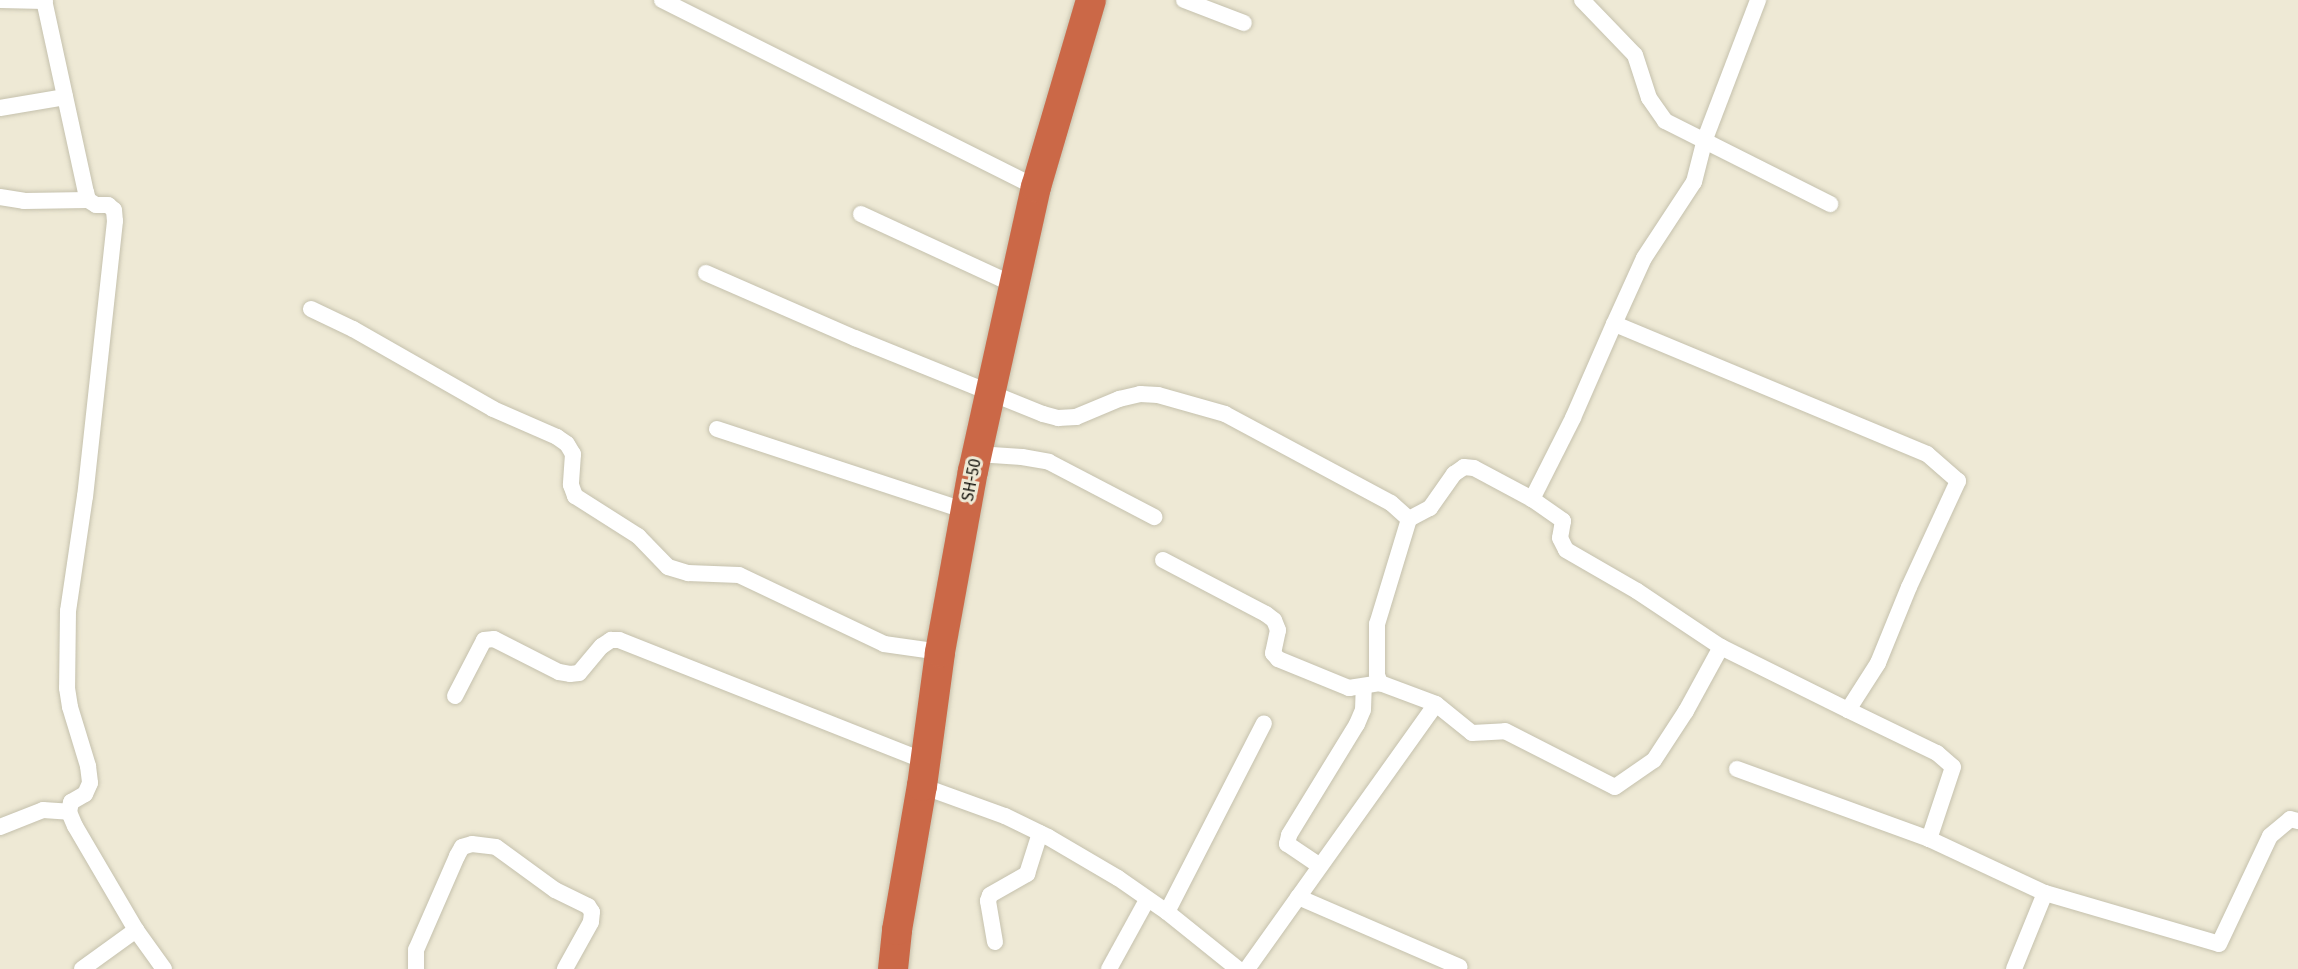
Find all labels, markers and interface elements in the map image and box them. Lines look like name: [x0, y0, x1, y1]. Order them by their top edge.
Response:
street label: SH-50: [958, 457, 986, 503]

